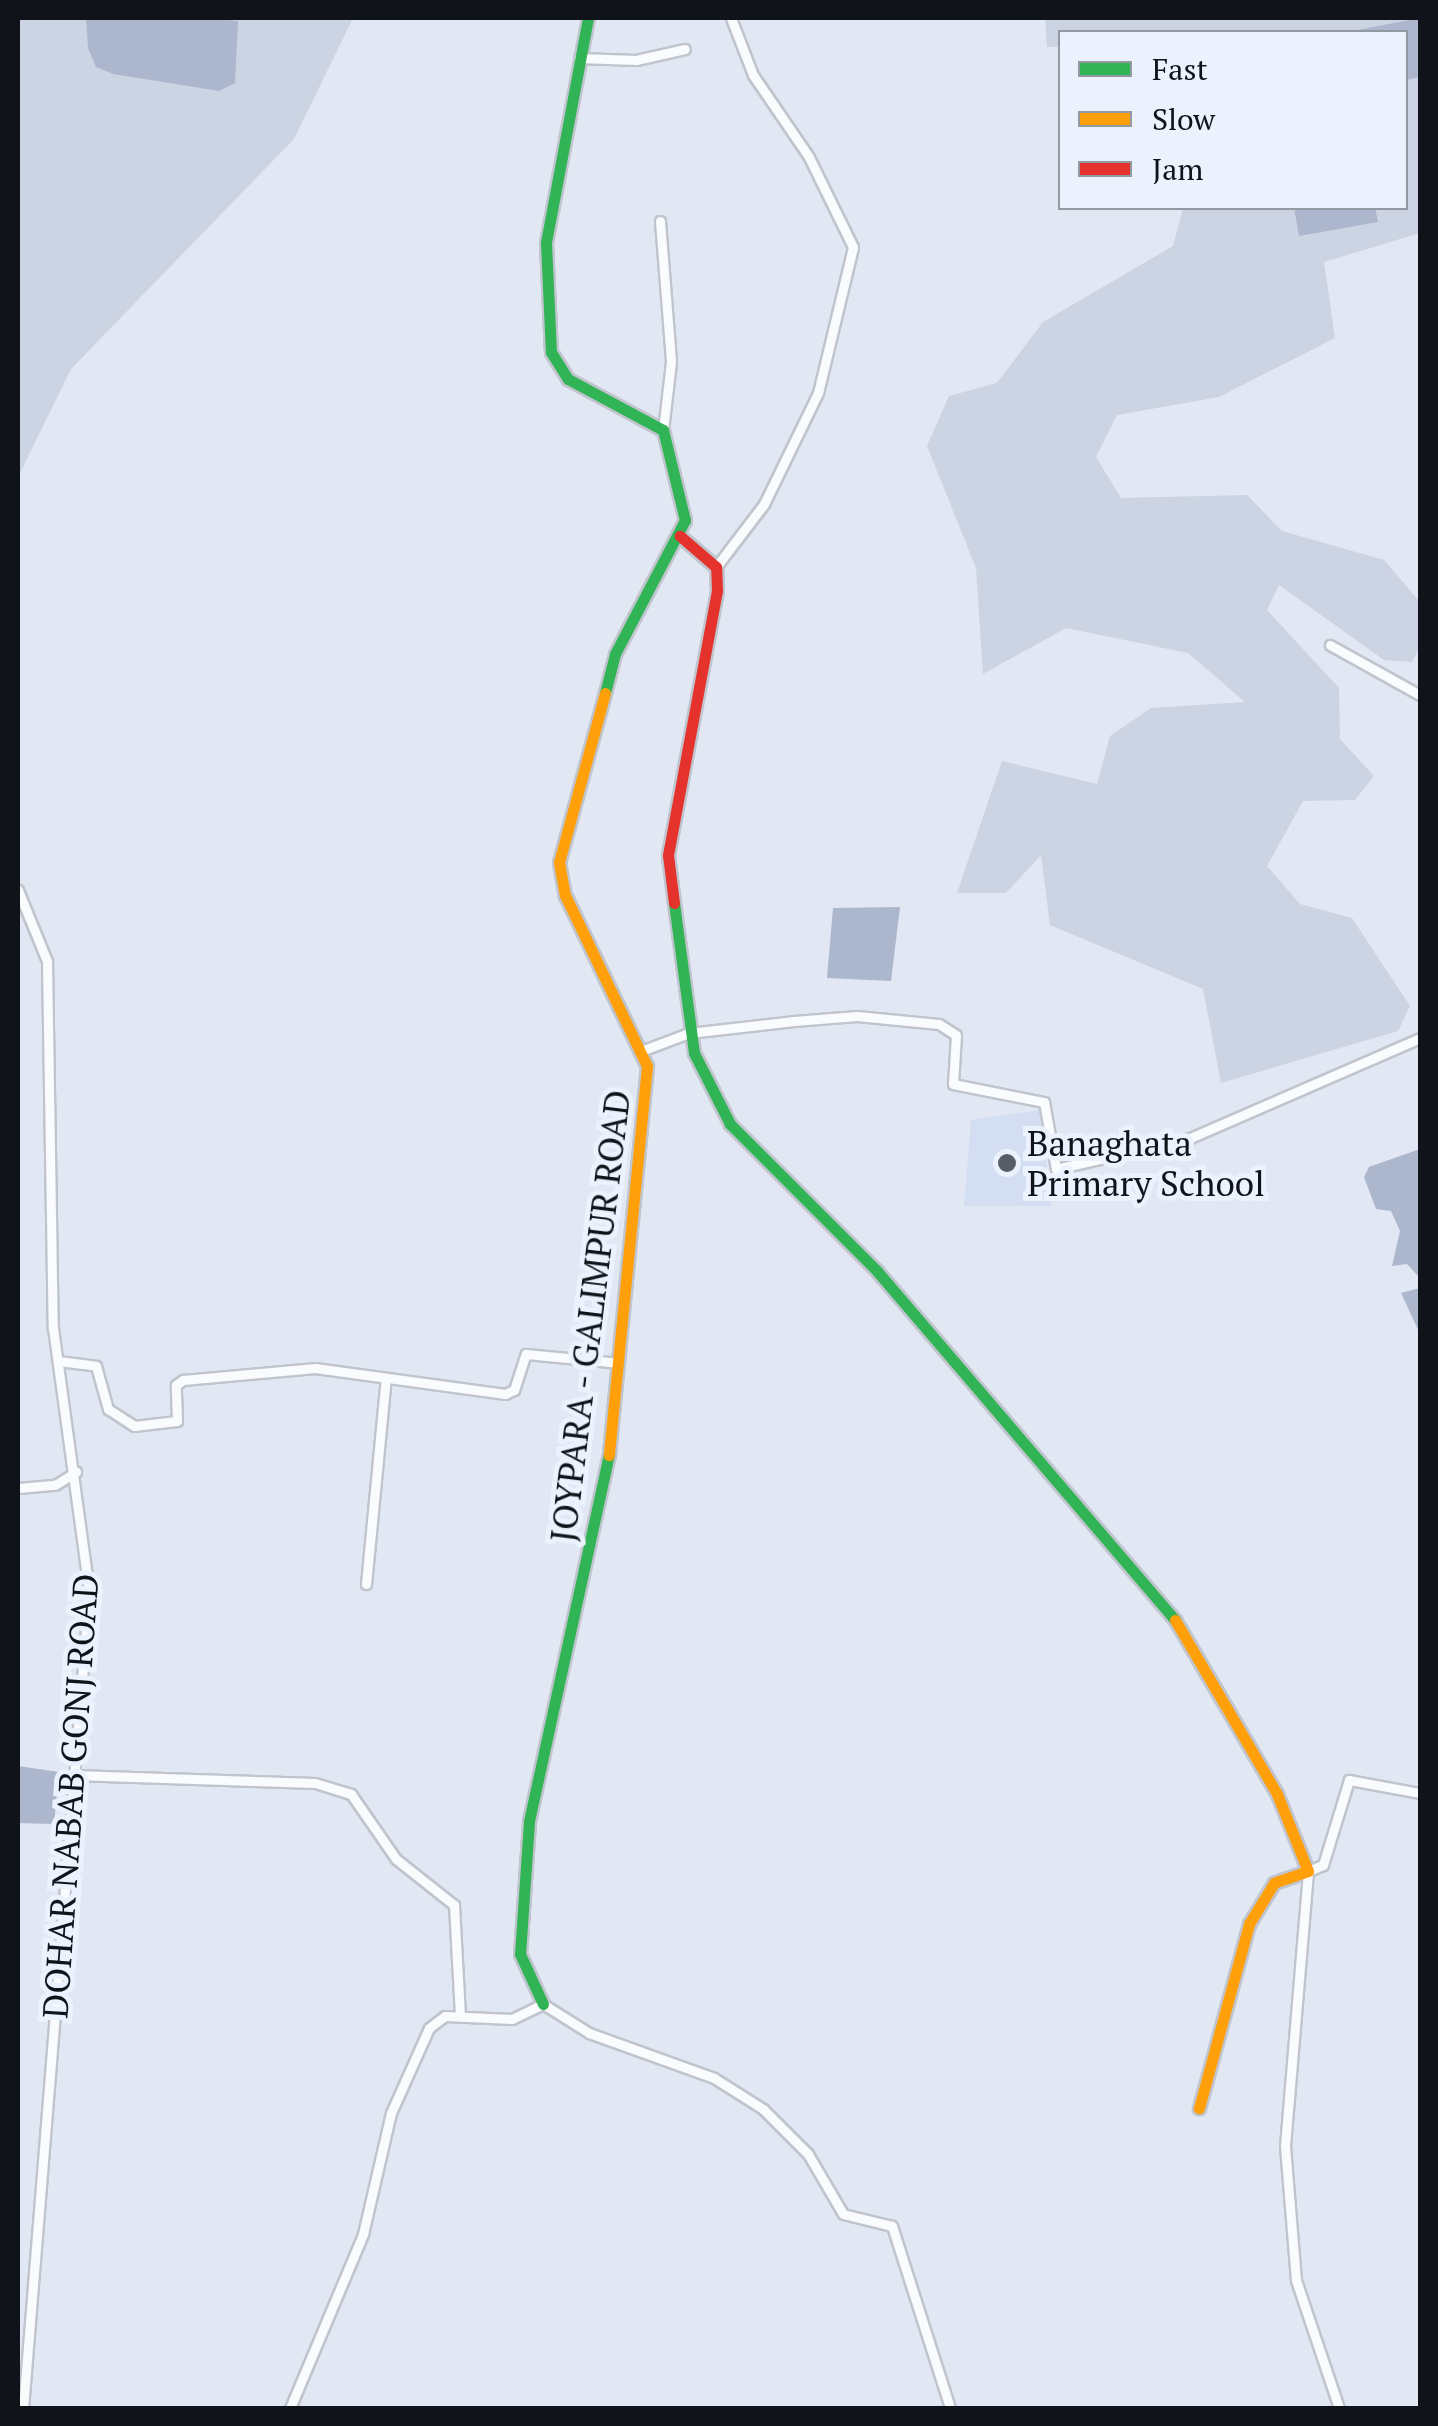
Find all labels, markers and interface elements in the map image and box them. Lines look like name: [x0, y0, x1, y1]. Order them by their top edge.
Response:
legend: [1058, 30, 1408, 210]
text: Fast: [1152, 49, 1208, 89]
text: Slow: [1152, 99, 1215, 139]
text: Jam: [1152, 149, 1203, 189]
street label: JOYPARA - GALIMPUR ROAD: [541, 1086, 639, 1546]
place label: Banaghata Primary School: [1027, 1122, 1265, 1204]
marker: Banaghata Primary School: [996, 1152, 1018, 1174]
street label: DOHAR NABAB GONJ ROAD: [34, 1572, 106, 2020]

